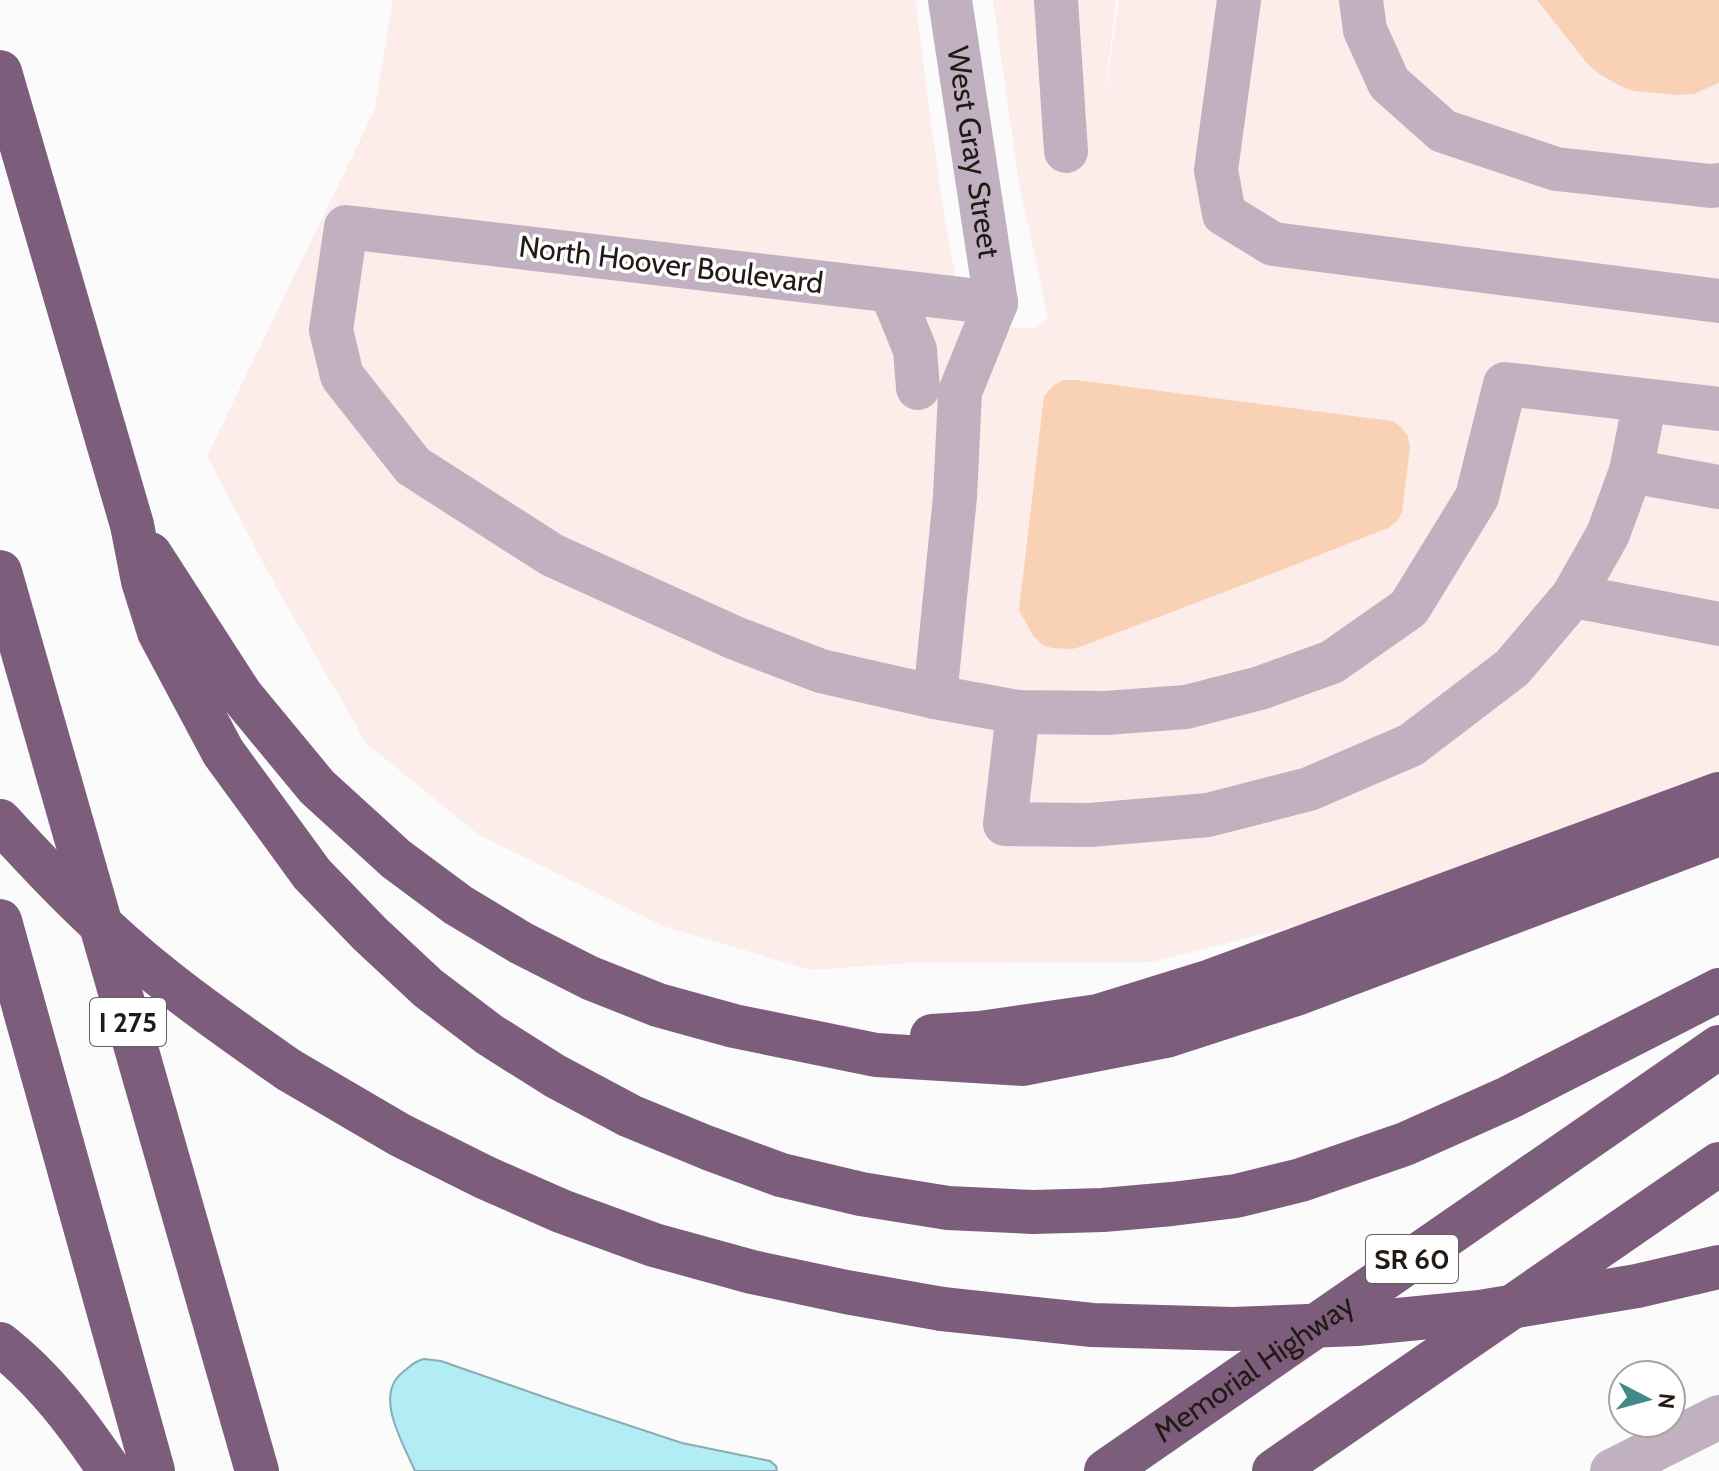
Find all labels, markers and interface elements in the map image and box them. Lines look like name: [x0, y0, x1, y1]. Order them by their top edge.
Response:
street label: West Gray Street: [939, 44, 1008, 261]
street label: North Hoover Boulevard: [517, 227, 825, 302]
road number: I 275: [90, 998, 166, 1046]
road number: SR 60: [1366, 1235, 1458, 1283]
street label: Memorial Highway: [1146, 1286, 1361, 1450]
north arrow: [1607, 1359, 1687, 1439]
text: N: [1652, 1392, 1681, 1410]

